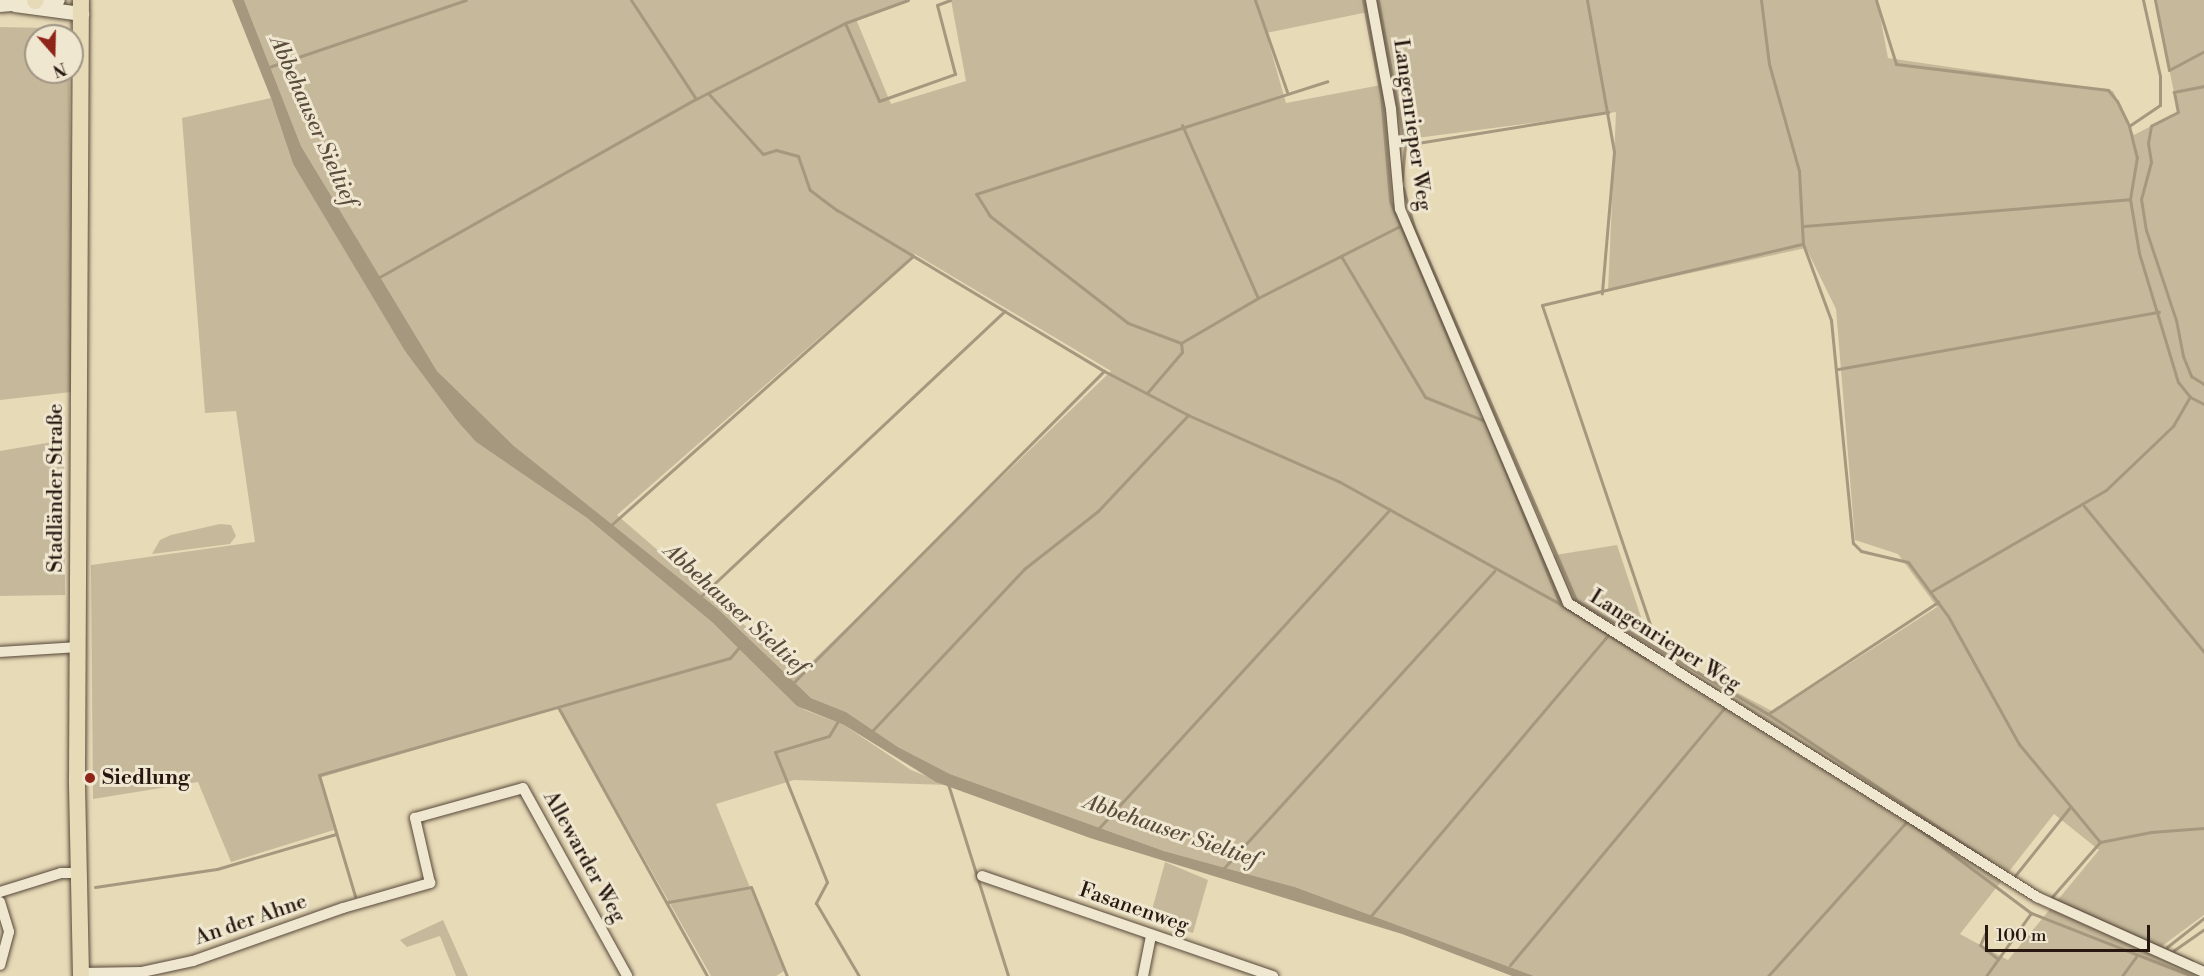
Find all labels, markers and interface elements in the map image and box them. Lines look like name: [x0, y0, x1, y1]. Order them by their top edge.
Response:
north arrow: [24, 24, 84, 84]
water label: Abbehauser Sieltief: [264, 32, 362, 210]
street label: Langenrieper Weg: [1387, 38, 1437, 212]
text: N: [50, 57, 69, 81]
street label: Stadländer Straße: [43, 403, 69, 573]
water label: Abbehauser Sieltief: [658, 538, 812, 680]
street label: Langenrieper Weg: [1585, 584, 1745, 698]
place label: Siedlung: [102, 765, 190, 791]
marker: Siedlung: [83, 771, 97, 785]
street label: Allewarder Weg: [537, 787, 631, 927]
water label: Abbehauser Sieltief: [1080, 789, 1262, 873]
street label: Fasanenweg: [1076, 877, 1192, 939]
street label: An der Ahne: [191, 889, 311, 951]
scale bar: [1988, 913, 2153, 951]
text: 100 m: [1996, 924, 2047, 947]

